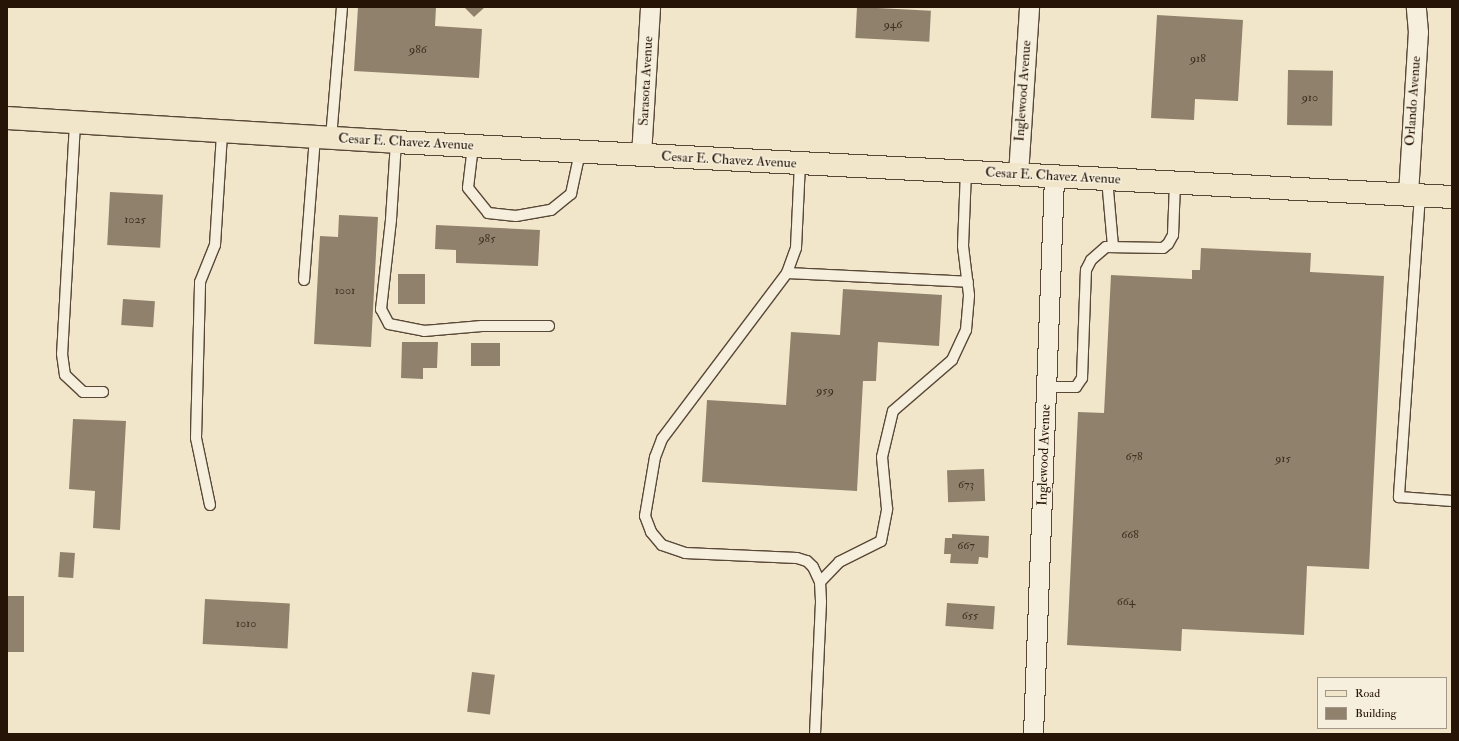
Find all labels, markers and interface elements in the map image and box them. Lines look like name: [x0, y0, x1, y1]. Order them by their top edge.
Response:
house number: 946: [884, 18, 902, 32]
street label: Sarasota Avenue: [635, 36, 657, 126]
street label: Inglewood Avenue: [1011, 40, 1035, 142]
house number: 986: [409, 43, 427, 57]
house number: 918: [1190, 52, 1206, 66]
street label: Orlando Avenue: [1401, 55, 1425, 147]
house number: 910: [1302, 91, 1318, 105]
street label: Cesar E. Chavez Avenue: [338, 130, 474, 154]
street label: Cesar E. Chavez Avenue: [661, 148, 797, 172]
street label: Cesar E. Chavez Avenue: [985, 164, 1121, 188]
house number: 1025: [124, 213, 146, 227]
house number: 985: [478, 232, 496, 246]
house number: 1001: [335, 284, 355, 298]
house number: 959: [816, 384, 834, 398]
street label: Inglewood Avenue: [1034, 404, 1054, 506]
house number: 678: [1125, 450, 1143, 464]
house number: 915: [1275, 452, 1291, 466]
house number: 673: [958, 478, 974, 492]
house number: 668: [1121, 528, 1139, 542]
house number: 667: [957, 539, 975, 553]
house number: 664: [1117, 595, 1135, 609]
house number: 655: [962, 609, 978, 623]
house number: 1010: [236, 617, 256, 631]
legend: [1317, 677, 1447, 729]
text: Road: [1355, 686, 1380, 701]
text: Building: [1355, 706, 1396, 721]

